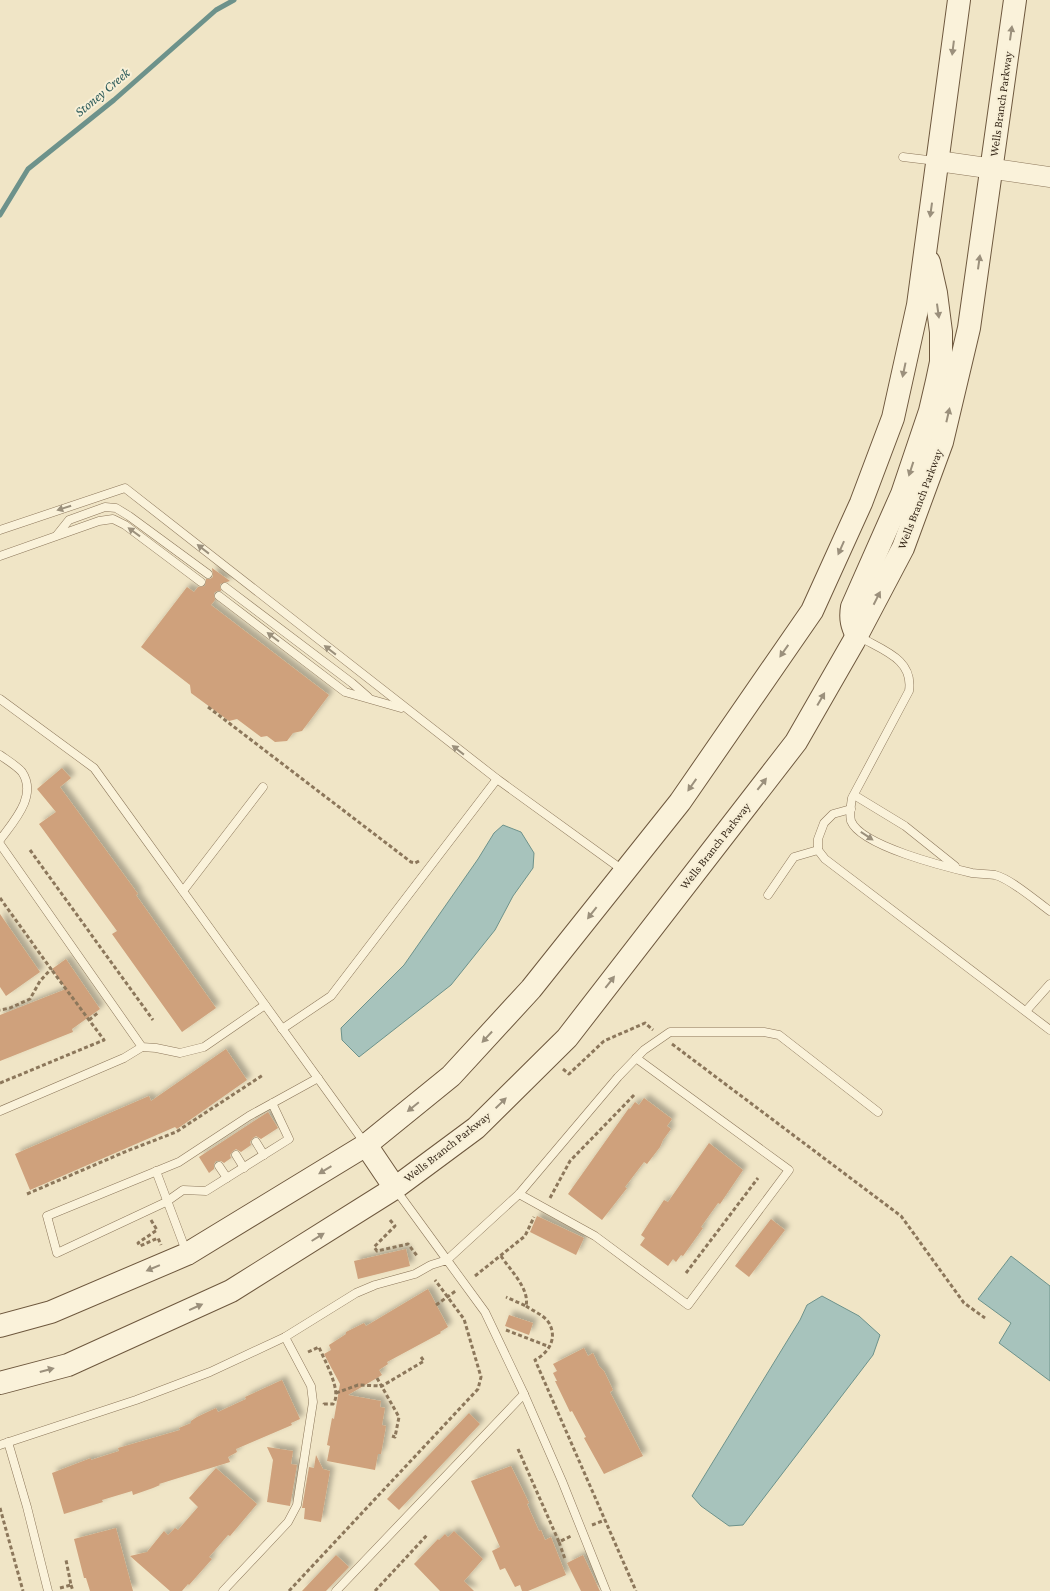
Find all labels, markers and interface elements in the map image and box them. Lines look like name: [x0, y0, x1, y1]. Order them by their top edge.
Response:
one-way arrow: [1007, 25, 1015, 41]
one-way arrow: [948, 41, 956, 57]
street label: Wells Branch Parkway: [987, 50, 1015, 158]
water label: Stoney Creek: [71, 64, 134, 120]
one-way arrow: [927, 202, 935, 218]
one-way arrow: [975, 254, 983, 270]
one-way arrow: [934, 303, 942, 319]
one-way arrow: [899, 362, 907, 378]
one-way arrow: [944, 407, 952, 422]
street label: Wells Branch Parkway: [894, 447, 946, 551]
one-way arrow: [906, 462, 914, 477]
one-way arrow: [57, 505, 72, 513]
one-way arrow: [128, 527, 141, 538]
one-way arrow: [836, 541, 844, 555]
one-way arrow: [196, 544, 209, 555]
one-way arrow: [873, 591, 881, 605]
one-way arrow: [267, 631, 280, 642]
one-way arrow: [324, 644, 337, 655]
one-way arrow: [779, 645, 789, 658]
one-way arrow: [816, 693, 825, 706]
one-way arrow: [452, 744, 465, 755]
one-way arrow: [687, 778, 697, 792]
one-way arrow: [757, 778, 768, 791]
street label: Wells Branch Parkway: [677, 799, 753, 892]
one-way arrow: [860, 831, 873, 841]
one-way arrow: [586, 906, 597, 919]
one-way arrow: [604, 976, 615, 989]
one-way arrow: [481, 1031, 493, 1043]
one-way arrow: [495, 1097, 507, 1109]
one-way arrow: [407, 1101, 419, 1112]
street label: Wells Branch Parkway: [401, 1109, 494, 1185]
one-way arrow: [318, 1166, 331, 1175]
one-way arrow: [311, 1232, 324, 1241]
one-way arrow: [146, 1265, 160, 1273]
one-way arrow: [189, 1302, 203, 1310]
one-way arrow: [40, 1366, 55, 1374]

